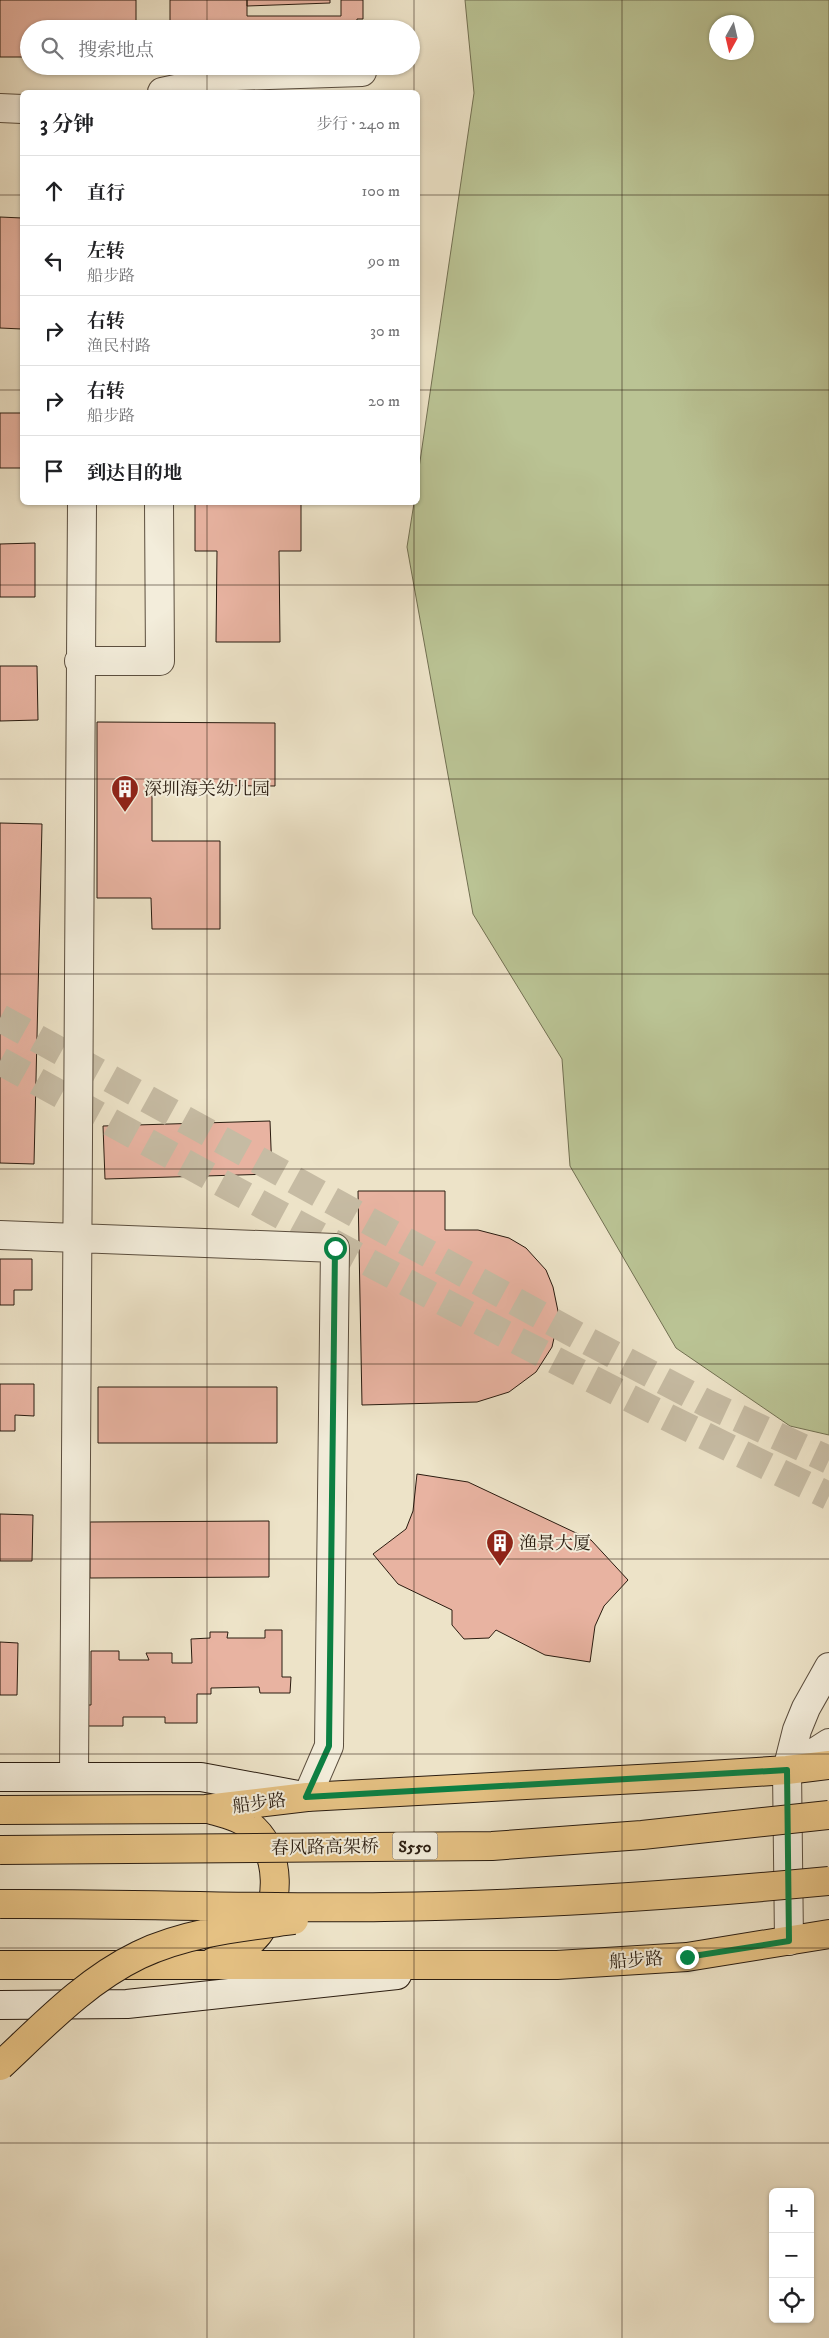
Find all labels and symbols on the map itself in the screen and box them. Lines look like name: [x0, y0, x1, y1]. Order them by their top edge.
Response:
north arrow: [709, 15, 754, 60]
building icon: 深圳海关幼儿园: [110, 774, 140, 813]
place label: 深圳海关幼儿园: [144, 779, 270, 801]
route start: [324, 1237, 347, 1260]
building icon: 渔景大厦: [485, 1528, 515, 1567]
place label: 渔景大厦: [519, 1533, 591, 1555]
street label: 船步路: [231, 1790, 287, 1818]
road number: S550: [392, 1832, 438, 1860]
street label: 春风路高架桥: [271, 1836, 379, 1860]
route end: [676, 1946, 699, 1969]
street label: 船步路: [608, 1948, 664, 1974]

